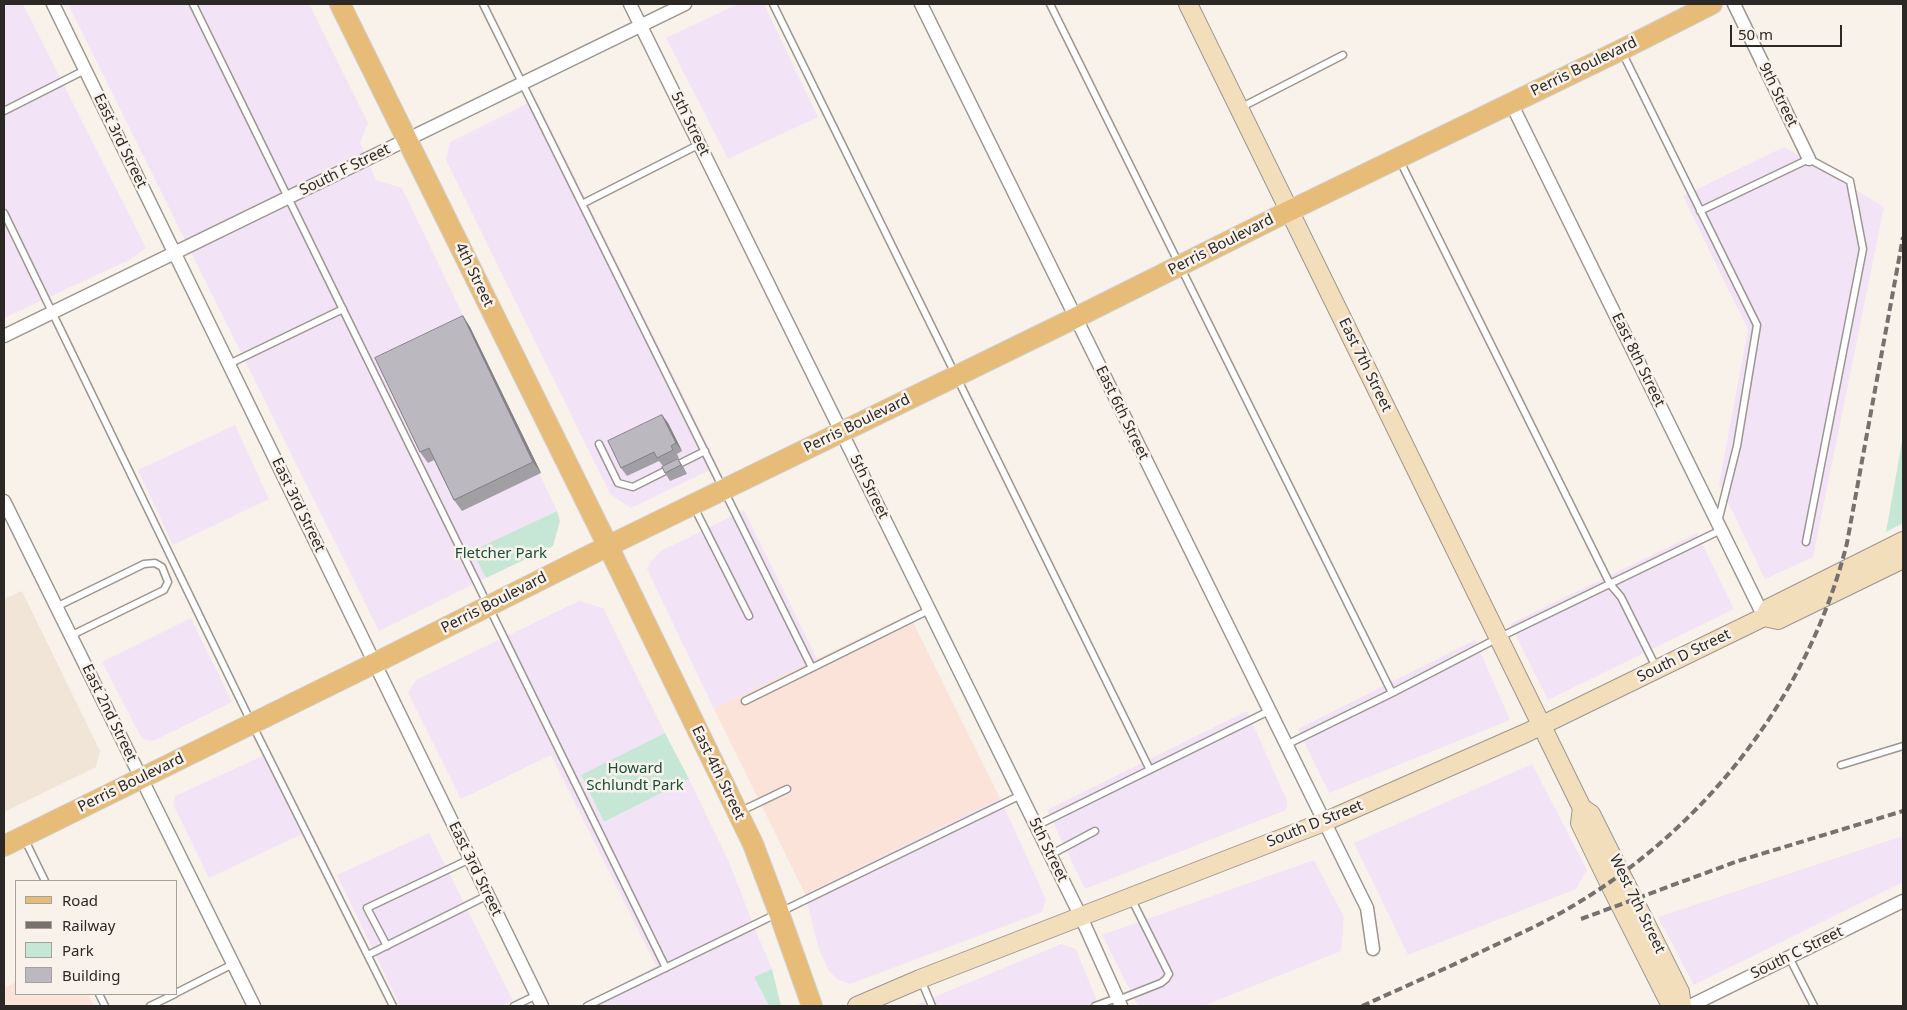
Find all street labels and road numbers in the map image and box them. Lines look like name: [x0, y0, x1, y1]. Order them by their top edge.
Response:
street label: Perris Boulevard: [1528, 33, 1640, 101]
street label: 9th Street: [1755, 60, 1801, 130]
street label: 5th Street: [667, 89, 713, 159]
street label: East 3rd Street: [89, 91, 151, 191]
street label: South F Street: [297, 140, 393, 200]
street label: Perris Boulevard: [1165, 211, 1277, 279]
street label: 4th Street: [451, 240, 497, 310]
street label: East 8th Street: [1607, 310, 1669, 410]
street label: East 7th Street: [1334, 315, 1396, 415]
street label: East 6th Street: [1091, 363, 1153, 463]
street label: Perris Boulevard: [801, 390, 913, 458]
street label: 5th Street: [846, 452, 892, 522]
street label: East 3rd Street: [267, 455, 329, 555]
street label: Perris Boulevard: [438, 569, 550, 637]
street label: South D Street: [1634, 626, 1734, 686]
street label: East 2nd Street: [78, 661, 140, 765]
street label: East 4th Street: [687, 723, 749, 823]
street label: Perris Boulevard: [75, 749, 187, 817]
street label: South D Street: [1264, 797, 1366, 851]
street label: 5th Street: [1025, 815, 1071, 885]
street label: East 3rd Street: [444, 819, 506, 919]
street label: West 7th Street: [1605, 852, 1669, 956]
street label: South C Street: [1748, 923, 1846, 983]

